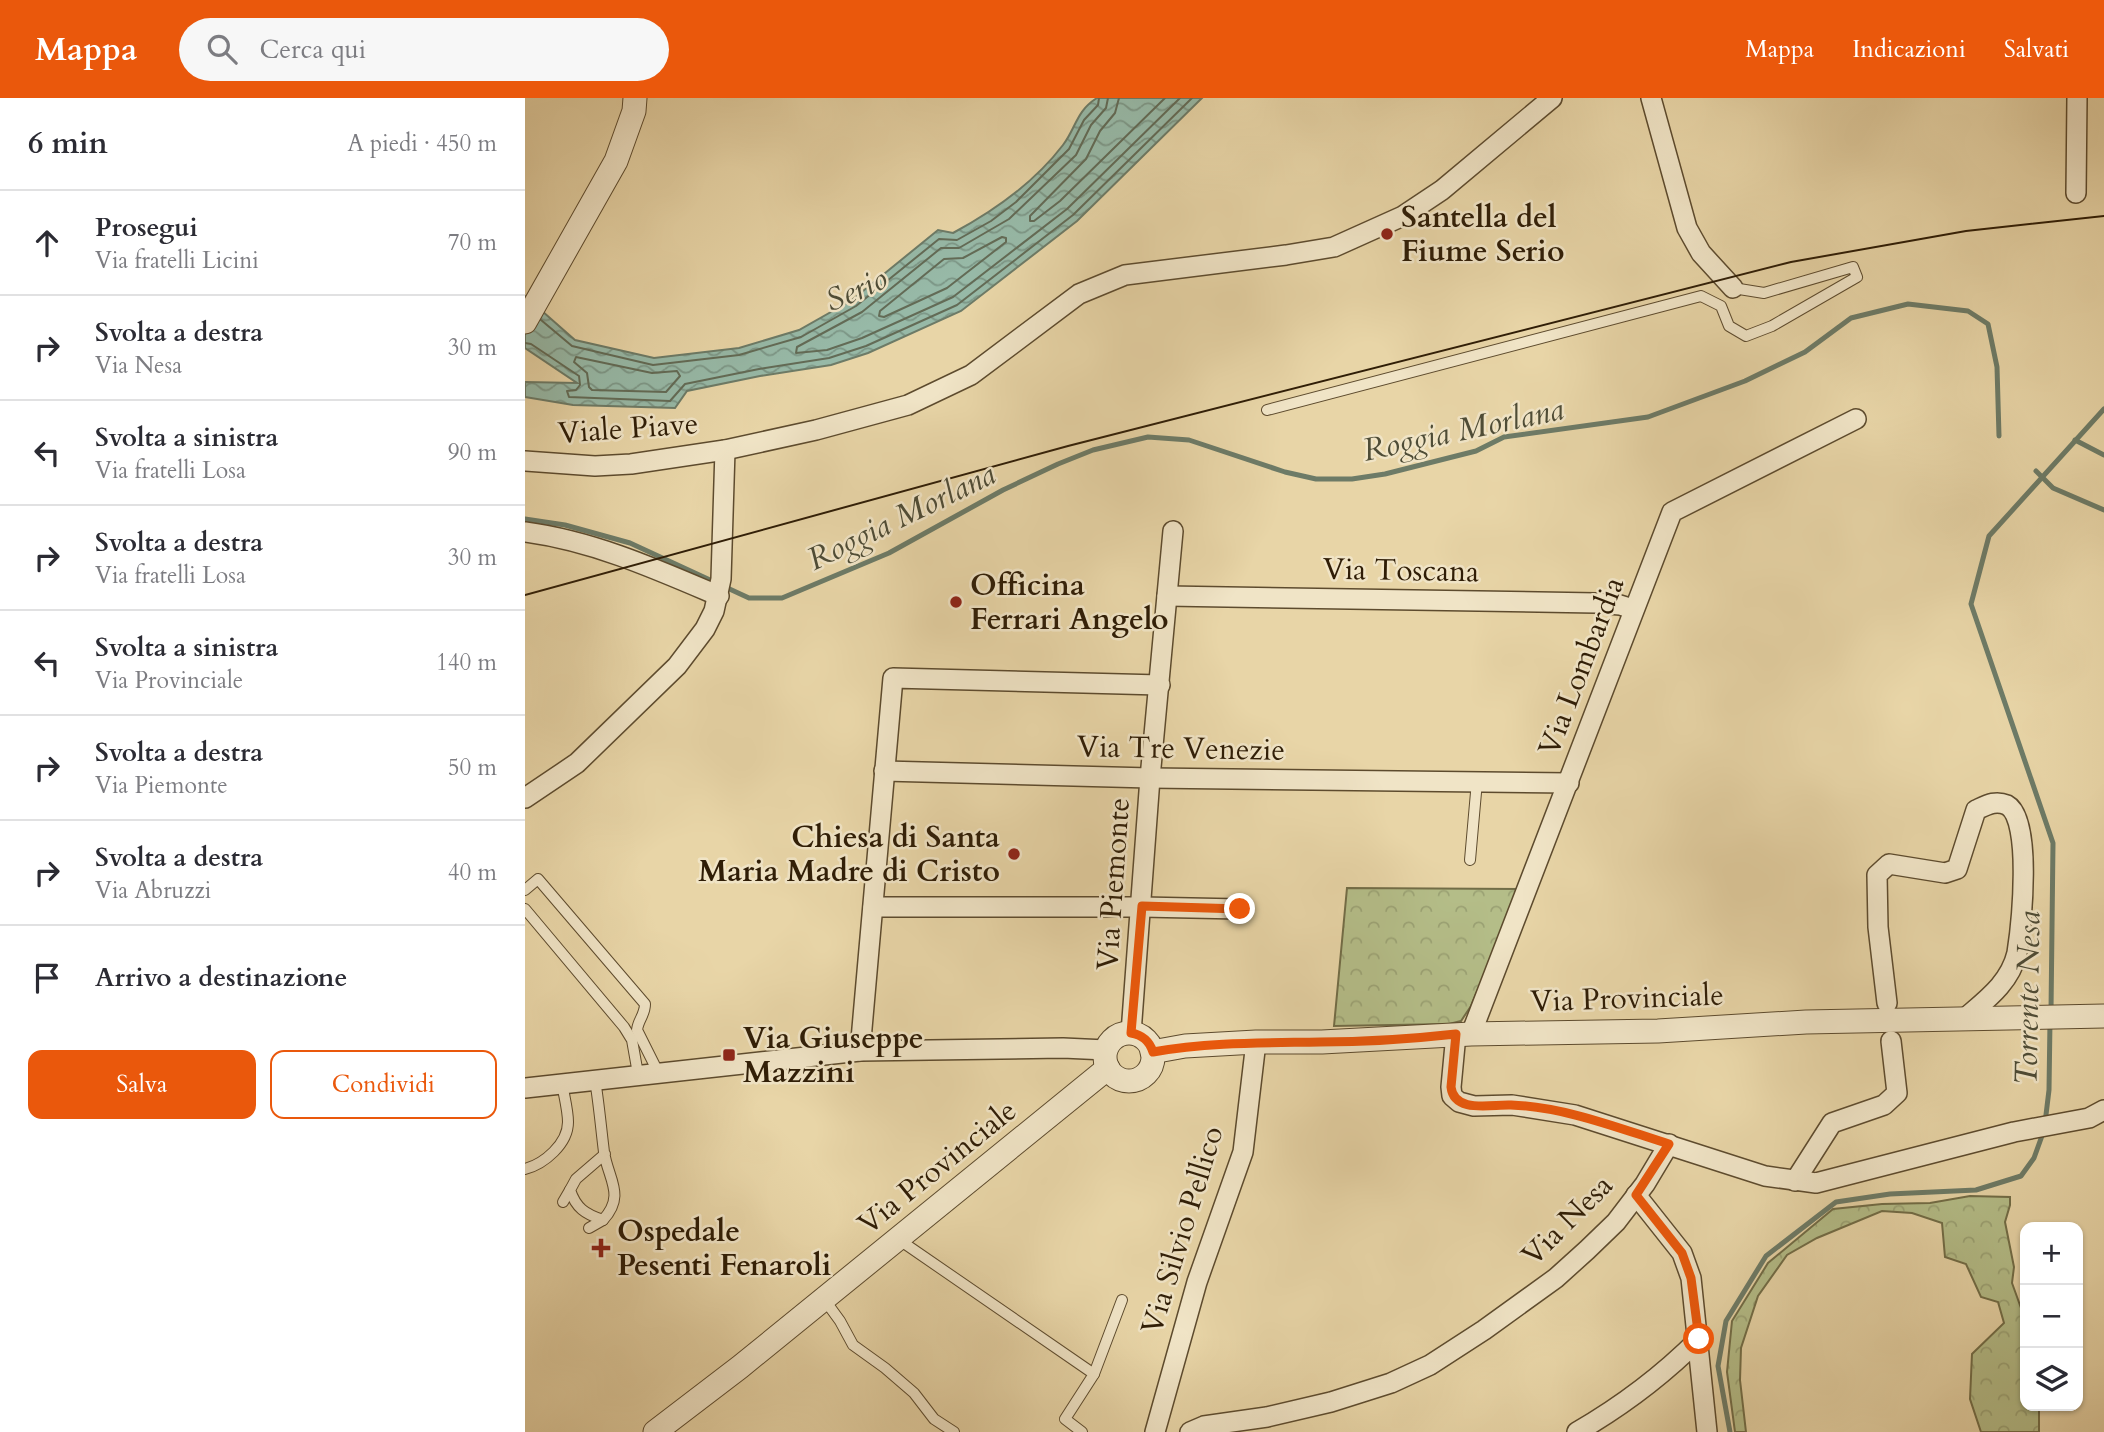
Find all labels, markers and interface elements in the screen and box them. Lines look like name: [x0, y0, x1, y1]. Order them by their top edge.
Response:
search box: [179, 18, 669, 81]
text: Mappa: [35, 27, 137, 72]
icon: search: [203, 30, 241, 68]
text: Cerca qui: [259, 32, 366, 67]
text: Mappa: [1745, 33, 1814, 66]
text: Indicazioni: [1852, 33, 1966, 66]
text: Salvati: [2004, 33, 2069, 66]
text: 6 min: [28, 123, 108, 164]
text: A piedi · 450 m: [347, 128, 497, 159]
place label: Santella del Fiume Serio: [1401, 197, 1564, 272]
text: Prosegui: [95, 210, 198, 245]
icon: ahead: [28, 224, 66, 262]
marker: Santella del Fiume Serio: [1379, 226, 1395, 242]
text: 70 m: [448, 227, 497, 258]
text: Via fratelli Licini: [95, 245, 259, 276]
water label: Serio: [818, 257, 895, 323]
text: Svolta a destra: [95, 315, 263, 350]
icon: right: [28, 329, 66, 367]
text: 30 m: [448, 332, 497, 363]
text: Via Nesa: [95, 350, 182, 381]
water label: Roggia Morlana: [1359, 387, 1568, 473]
street label: Viale Piave: [556, 403, 700, 454]
text: Svolta a sinistra: [95, 420, 278, 455]
icon: left: [28, 434, 66, 472]
text: 90 m: [448, 437, 497, 468]
water label: Roggia Morlana: [800, 452, 1003, 581]
text: Via fratelli Losa: [95, 455, 246, 486]
text: Svolta a destra: [95, 525, 263, 560]
icon: right: [28, 539, 66, 577]
text: 30 m: [448, 542, 497, 573]
street label: Via Toscana: [1322, 549, 1480, 592]
text: Via fratelli Losa: [95, 560, 246, 591]
place label: Officina Ferrari Angelo: [970, 565, 1169, 640]
street label: Via Lombardia: [1529, 571, 1634, 762]
marker: Officina Ferrari Angelo: [948, 594, 964, 610]
text: Svolta a sinistra: [95, 630, 278, 665]
icon: left: [28, 644, 66, 682]
text: 140 m: [436, 647, 497, 678]
text: Via Provinciale: [95, 665, 243, 696]
street label: Via Tre Venezie: [1077, 726, 1285, 771]
text: Svolta a destra: [95, 735, 263, 770]
icon: right: [28, 749, 66, 787]
text: 50 m: [448, 752, 497, 783]
text: Via Piemonte: [95, 770, 228, 801]
street label: Via Piemonte: [1087, 796, 1140, 972]
place label: Chiesa di Santa Maria Madre di Cristo: [698, 817, 1000, 892]
text: Svolta a destra: [95, 840, 263, 875]
marker: Chiesa di Santa Maria Madre di Cristo: [1006, 846, 1022, 862]
icon: right: [28, 854, 66, 892]
text: 40 m: [448, 857, 497, 888]
text: Via Abruzzi: [95, 875, 211, 906]
route end: [1224, 893, 1255, 924]
water label: Torrente Nesa: [2004, 910, 2052, 1086]
icon: arrive: [28, 959, 66, 997]
text: Arrivo a destinazione: [95, 960, 347, 995]
street label: Via Provinciale: [1530, 975, 1724, 1022]
place label: Via Giuseppe Mazzini: [743, 1018, 924, 1093]
marker: Via Giuseppe Mazzini: [721, 1047, 737, 1063]
button: Salva: [28, 1050, 256, 1119]
button: Condividi: [270, 1050, 497, 1119]
street label: Via Provinciale: [849, 1091, 1025, 1244]
street label: Via Silvio Pellico: [1131, 1121, 1234, 1339]
street label: Via Nesa: [1513, 1166, 1622, 1275]
place label: Ospedale Pesenti Fenaroli: [617, 1211, 831, 1286]
map controls: [2020, 1222, 2083, 1411]
button: +: [2020, 1222, 2083, 1285]
marker: Ospedale Pesenti Fenaroli: [591, 1238, 611, 1258]
button: −: [2020, 1285, 2083, 1348]
route start: [1683, 1323, 1714, 1354]
button: layers: [2020, 1348, 2083, 1411]

